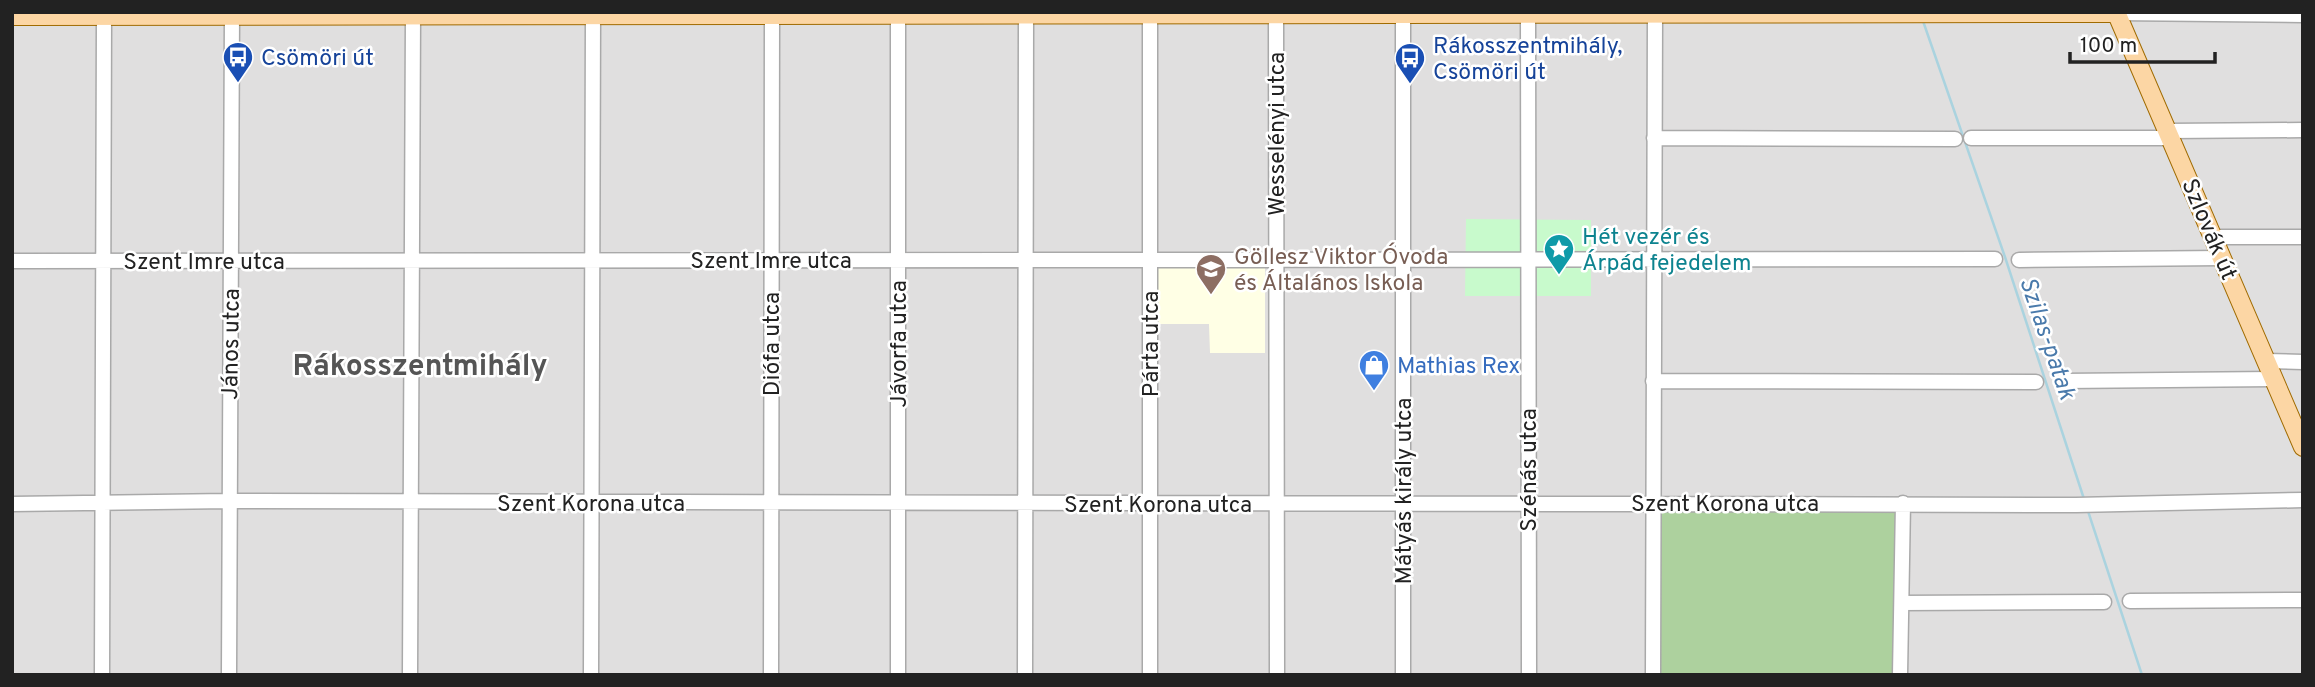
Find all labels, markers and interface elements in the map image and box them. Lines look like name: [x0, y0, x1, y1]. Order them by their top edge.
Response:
scale bar: [2070, 21, 2215, 65]
place label: Rákosszentmihály, Csömöri út: [1433, 33, 1622, 88]
text: 100 m: [2080, 33, 2137, 60]
bus stop icon: Csömöri út: [221, 40, 255, 84]
bus stop icon: Rákosszentmihály, Csömöri út: [1393, 41, 1427, 85]
place label: Csömöri út: [261, 45, 374, 74]
street label: Wesselényi utca: [1264, 52, 1293, 216]
street label: Szlovák út: [2173, 175, 2242, 285]
place label: Hét vezér és Árpád fejedelem: [1582, 224, 1751, 279]
place icon: Hét vezér és Árpád fejedelem: [1542, 232, 1576, 276]
place label: Göllesz Viktor Óvoda és Általános Iskola: [1234, 242, 1448, 299]
street label: Szent Imre utca: [690, 248, 852, 277]
street label: Szent Imre utca: [123, 249, 285, 278]
school or university icon: Göllesz Viktor Óvoda és Általános Iskola: [1194, 252, 1228, 296]
water label: Szilas-patak: [2011, 273, 2081, 405]
street label: Jávorfa utca: [886, 280, 915, 408]
street label: János utca: [217, 288, 248, 400]
street label: Párta utca: [1138, 291, 1167, 397]
street label: Diófa utca: [759, 292, 788, 396]
shop icon: Mathias Rex: [1357, 348, 1391, 392]
district label: Rákosszentmihály: [292, 349, 548, 386]
place label: Mathias Rex: [1397, 353, 1520, 382]
street label: Mátyás király utca: [1391, 398, 1420, 584]
street label: Szénás utca: [1516, 408, 1545, 532]
street label: Szent Korona utca: [497, 491, 685, 520]
street label: Szent Korona utca: [1631, 491, 1819, 520]
street label: Szent Korona utca: [1064, 492, 1252, 521]

